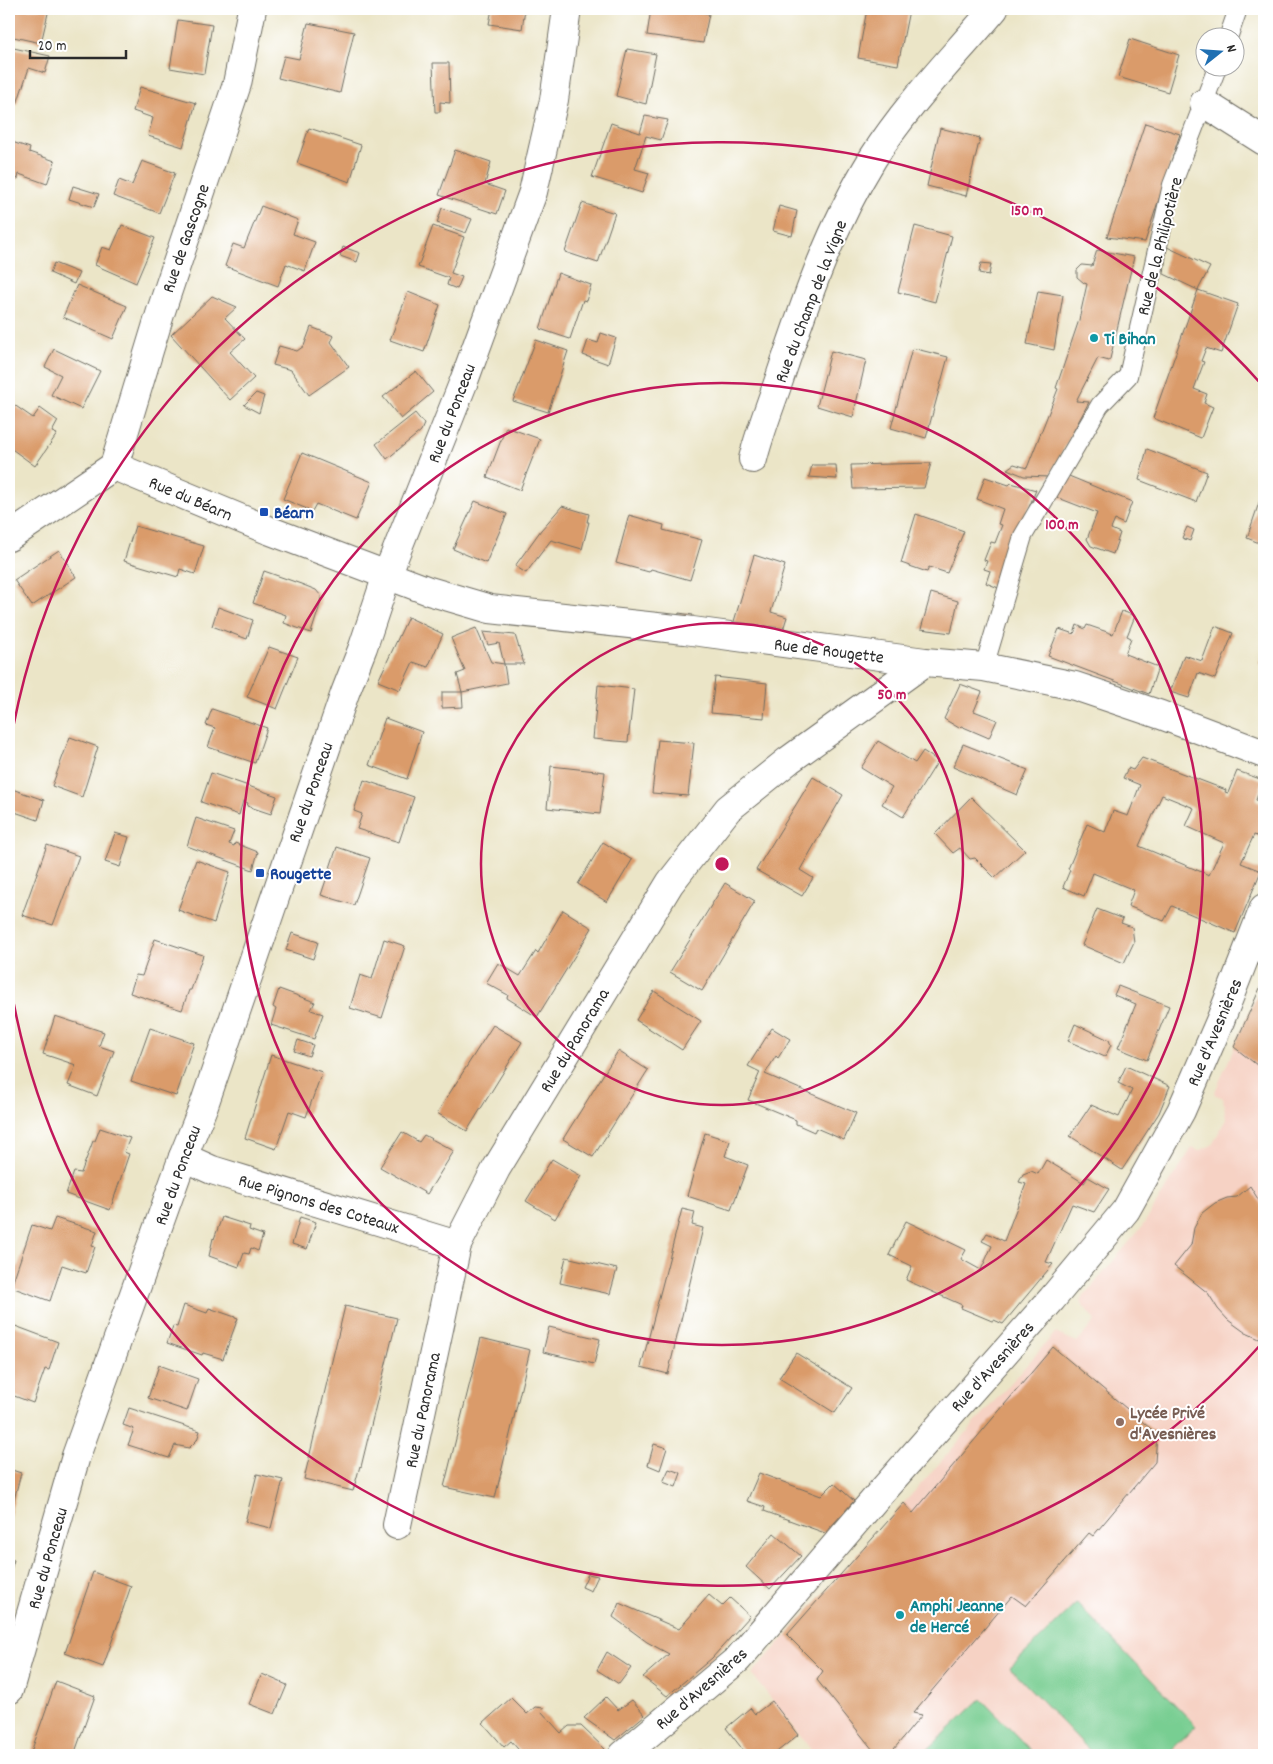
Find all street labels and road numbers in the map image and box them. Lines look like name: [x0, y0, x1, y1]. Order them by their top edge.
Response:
street label: Rue de la Philipotière: [1132, 175, 1191, 318]
street label: Rue de Gascogne: [157, 181, 218, 297]
street label: Rue du Champ de la Vigne: [770, 217, 855, 387]
street label: Rue du Ponceau: [423, 361, 484, 467]
street label: Rue du Béarn: [144, 471, 236, 529]
street label: Rue de Rougette: [772, 633, 885, 672]
street label: Rue du Ponceau: [283, 739, 341, 846]
street label: Rue d'Avesnières: [1182, 975, 1250, 1091]
street label: Rue du Panorama: [535, 984, 617, 1098]
street label: Rue du Ponceau: [150, 1122, 209, 1229]
street label: Rue Pignons des Coteaux: [235, 1169, 402, 1242]
street label: Rue d'Avesnières: [946, 1317, 1042, 1419]
street label: Rue du Panorama: [400, 1350, 449, 1471]
street label: Rue du Ponceau: [23, 1505, 76, 1612]
street label: Rue d'Avesnières: [651, 1643, 754, 1737]

